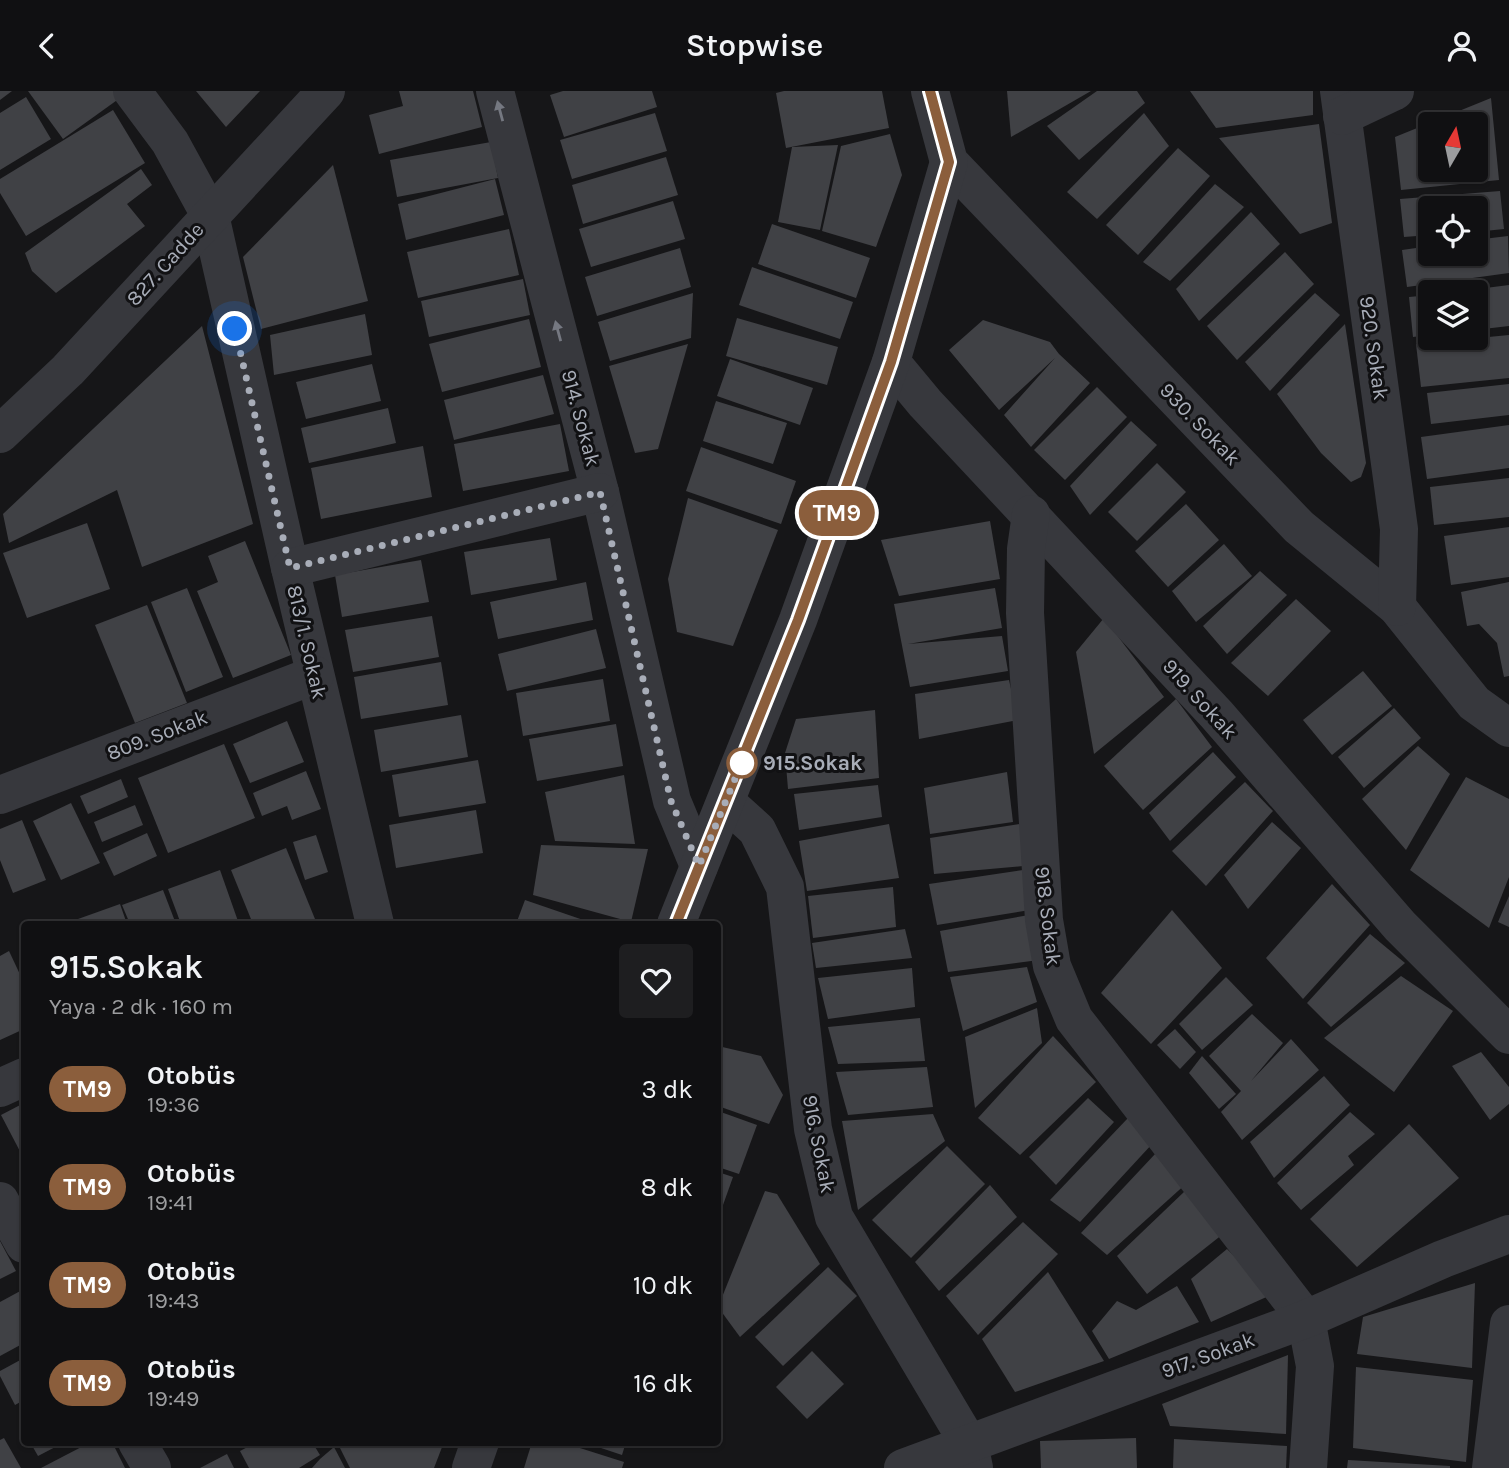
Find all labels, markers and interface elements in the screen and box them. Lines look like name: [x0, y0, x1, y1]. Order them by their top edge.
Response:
icon: back: [28, 27, 66, 65]
text: Stopwise: [686, 27, 823, 64]
icon: person: [1443, 27, 1481, 65]
one-way arrow: [494, 100, 505, 122]
north arrow: [1418, 112, 1488, 182]
map controls: [1418, 112, 1488, 350]
button: locate: [1418, 196, 1488, 266]
street label: 827. Cadde: [121, 217, 209, 311]
button: layers: [1418, 280, 1488, 350]
street label: 920. Sokak: [1355, 294, 1393, 402]
your location: [217, 311, 252, 346]
one-way arrow: [552, 320, 563, 342]
street label: 914. Sokak: [557, 367, 605, 469]
street label: 930. Sokak: [1155, 378, 1245, 470]
line badge: TM9: [797, 490, 877, 536]
text: TM9: [813, 499, 861, 527]
street label: 813/1. Sokak: [282, 583, 332, 702]
street label: 919. Sokak: [1158, 654, 1242, 744]
street label: 809. Sokak: [103, 705, 211, 765]
marker: 915.Sokak: [727, 748, 757, 778]
place label: 915.Sokak: [763, 751, 863, 775]
street label: 918. Sokak: [1030, 865, 1066, 967]
button: heart: [619, 944, 693, 1018]
text: 915.Sokak: [49, 948, 203, 986]
text: Yaya · 2 dk · 160 m: [49, 993, 233, 1020]
text: Otobüs: [147, 1060, 236, 1091]
text: 3 dk: [641, 1074, 693, 1105]
text: TM9: [63, 1075, 112, 1103]
text: 19:36: [147, 1091, 200, 1118]
street label: 916. Sokak: [798, 1093, 840, 1195]
text: Otobüs: [147, 1158, 236, 1189]
text: 8 dk: [641, 1172, 693, 1203]
text: TM9: [63, 1173, 112, 1201]
text: 19:41: [147, 1189, 194, 1216]
text: Otobüs: [147, 1256, 236, 1287]
text: 10 dk: [633, 1270, 693, 1301]
text: TM9: [63, 1271, 112, 1299]
text: 19:43: [147, 1287, 200, 1314]
street label: 917. Sokak: [1158, 1327, 1258, 1383]
text: Otobüs: [147, 1354, 236, 1385]
text: 16 dk: [633, 1368, 693, 1399]
text: TM9: [63, 1369, 112, 1397]
text: 19:49: [147, 1385, 199, 1412]

